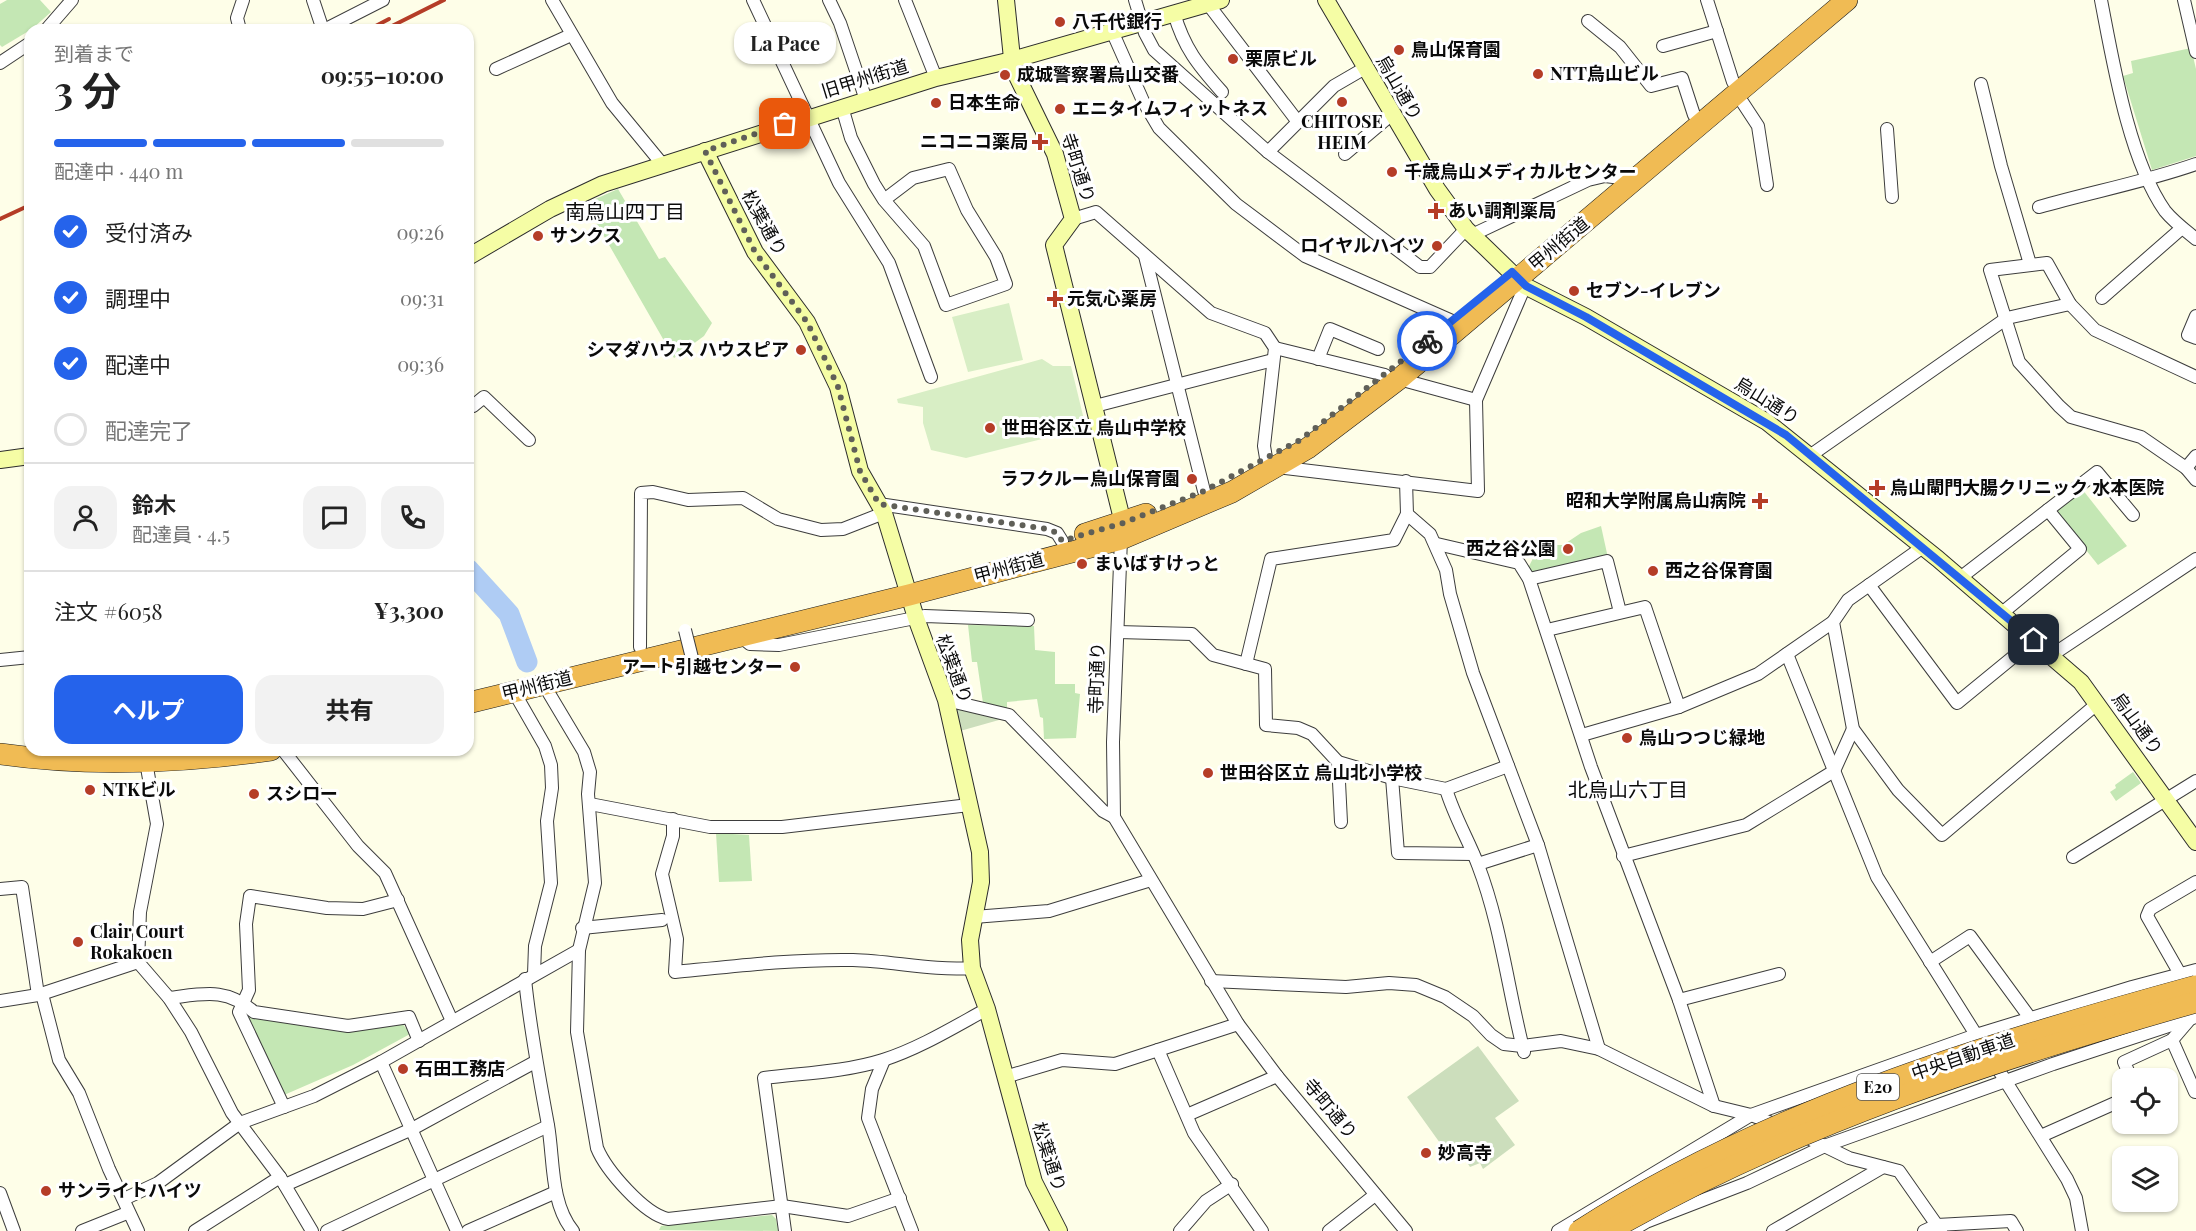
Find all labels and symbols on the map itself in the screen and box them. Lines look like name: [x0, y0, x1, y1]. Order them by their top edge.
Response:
place label: 八千代銀行: [1072, 9, 1162, 33]
marker: 八千代銀行: [1053, 15, 1067, 29]
callout: La Pace: [734, 22, 836, 64]
place label: 鳥山保育園: [1411, 37, 1501, 61]
marker: 鳥山保育園: [1392, 43, 1406, 57]
place label: 栗原ビル: [1245, 46, 1317, 70]
street label: 烏山通り: [1371, 50, 1428, 125]
marker: 栗原ビル: [1226, 52, 1240, 66]
street label: 旧甲州街道: [818, 53, 911, 103]
place label: NTT烏山ビル: [1550, 61, 1659, 85]
place label: 成城警察署烏山交番: [1017, 62, 1179, 86]
marker: NTT烏山ビル: [1531, 67, 1545, 81]
marker: 成城警察署烏山交番: [998, 68, 1012, 82]
place label: 日本生命: [948, 90, 1020, 114]
marker: CHITOSE HEIM: [1335, 95, 1349, 109]
marker: 日本生命: [929, 96, 943, 110]
place label: エニタイムフィットネス: [1072, 96, 1268, 120]
pin: [759, 98, 810, 149]
marker: エニタイムフィットネス: [1053, 102, 1067, 116]
place label: CHITOSE HEIM: [1301, 109, 1383, 154]
place label: ニコニコ薬局: [920, 129, 1028, 153]
street label: 寺町通り: [1056, 130, 1101, 206]
marker: ニコニコ薬局: [1033, 135, 1047, 149]
place label: 千歳烏山メディカルセンター: [1404, 159, 1637, 183]
marker: 千歳烏山メディカルセンター: [1385, 165, 1399, 179]
street label: 松葉通り: [737, 185, 793, 260]
district label: 南烏山四丁目: [565, 197, 685, 224]
place label: あい調剤薬局: [1448, 198, 1556, 222]
marker: あい調剤薬局: [1429, 204, 1443, 218]
street label: 甲州街道: [1523, 211, 1594, 276]
place label: サンクス: [550, 223, 621, 247]
marker: サンクス: [531, 229, 545, 243]
place label: ロイヤルハイツ: [1300, 233, 1425, 257]
marker: ロイヤルハイツ: [1430, 239, 1444, 253]
place label: セブン-イレブン: [1586, 278, 1721, 302]
marker: セブン-イレブン: [1567, 284, 1581, 298]
place label: 元気心薬房: [1067, 286, 1157, 310]
marker: 元気心薬房: [1048, 292, 1062, 306]
courier: [1397, 311, 1457, 371]
place label: シマダハウス ハウスピア: [587, 337, 789, 361]
marker: シマダハウス ハウスピア: [794, 343, 808, 357]
street label: 烏山通り: [1731, 371, 1804, 429]
place label: 世田谷区立 烏山中学校: [1002, 415, 1186, 439]
marker: 世田谷区立 烏山中学校: [983, 421, 997, 435]
place label: ラフクルー烏山保育園: [1001, 466, 1180, 490]
marker: ラフクルー烏山保育園: [1185, 472, 1199, 486]
place label: 烏山閘門大腸クリニック 水本医院: [1890, 475, 2164, 499]
marker: 烏山閘門大腸クリニック 水本医院: [1868, 479, 1886, 497]
place label: 昭和大学附属烏山病院: [1566, 488, 1746, 512]
marker: 昭和大学附属烏山病院: [1751, 492, 1769, 510]
place label: 西之谷公園: [1466, 536, 1556, 560]
marker: 西之谷公園: [1561, 542, 1575, 556]
street label: 甲州街道: [971, 546, 1047, 588]
place label: まいばすけっと: [1094, 551, 1220, 575]
marker: まいばすけっと: [1075, 557, 1089, 571]
place label: 西之谷保育園: [1665, 558, 1773, 582]
marker: 西之谷保育園: [1646, 564, 1660, 578]
pin: [2008, 614, 2059, 665]
street label: 松葉通り: [931, 631, 979, 707]
street label: 寺町通り: [1083, 642, 1109, 714]
place label: アート引越センター: [622, 654, 783, 678]
marker: アート引越センター: [788, 660, 802, 674]
street label: 甲州街道: [499, 665, 575, 705]
street label: 烏山通り: [2107, 687, 2169, 760]
place label: 烏山つつじ緑地: [1639, 725, 1765, 749]
marker: 烏山つつじ緑地: [1620, 731, 1634, 745]
place label: 世田谷区立 烏山北小学校: [1220, 760, 1422, 784]
marker: 世田谷区立 烏山北小学校: [1201, 766, 1215, 780]
district label: 北烏山六丁目: [1568, 775, 1688, 802]
place label: NTKビル: [102, 777, 176, 801]
place label: スシロー: [266, 781, 338, 805]
marker: NTKビル: [83, 783, 97, 797]
marker: スシロー: [247, 787, 261, 801]
place label: Clair Court Rokakoen: [90, 919, 185, 964]
marker: Clair Court Rokakoen: [71, 935, 85, 949]
street label: 中央自動車道: [1908, 1027, 2018, 1085]
place label: 石田工務店: [415, 1056, 505, 1080]
marker: 石田工務店: [396, 1062, 410, 1076]
street label: 寺町通り: [1298, 1073, 1363, 1144]
road number: E20: [1857, 1074, 1899, 1100]
street label: 松葉通り: [1027, 1119, 1072, 1195]
place label: 妙高寺: [1438, 1140, 1492, 1164]
marker: 妙高寺: [1419, 1146, 1433, 1160]
place label: サンライトハイツ: [58, 1178, 202, 1202]
marker: サンライトハイツ: [39, 1184, 53, 1198]

